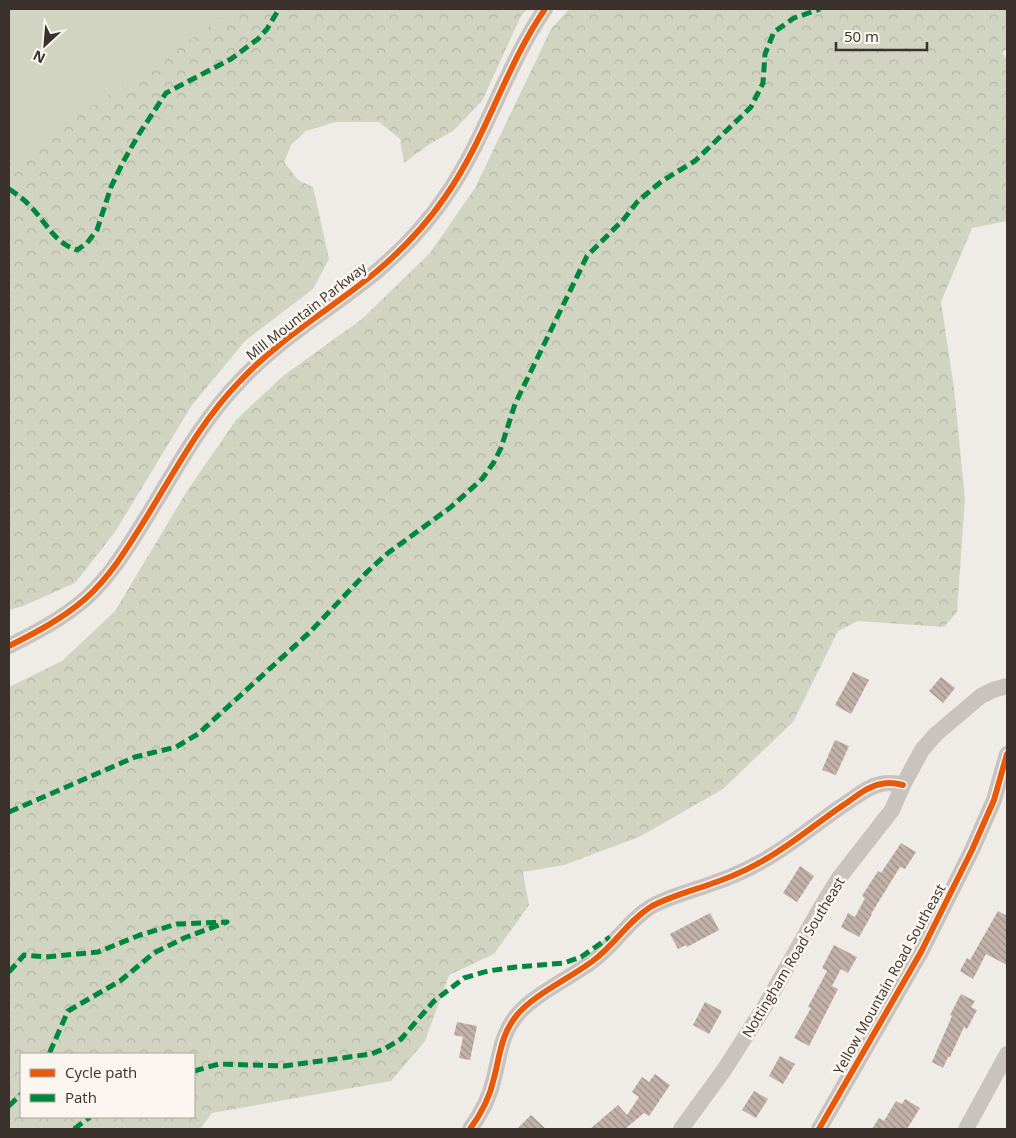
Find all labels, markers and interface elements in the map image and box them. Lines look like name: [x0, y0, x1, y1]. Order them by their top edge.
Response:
north arrow: [20, 20, 70, 70]
scale bar: [836, 20, 927, 52]
text: 50 m: [844, 26, 879, 46]
text: N: [30, 46, 48, 68]
street label: Mill Mountain Parkway: [242, 257, 371, 364]
street label: Nottingham Road Southeast: [737, 873, 849, 1041]
street label: Yellow Mountain Road Southeast: [829, 880, 949, 1078]
legend: [20, 1053, 195, 1118]
text: Cycle path: [65, 1062, 137, 1082]
text: Path: [65, 1087, 97, 1107]

